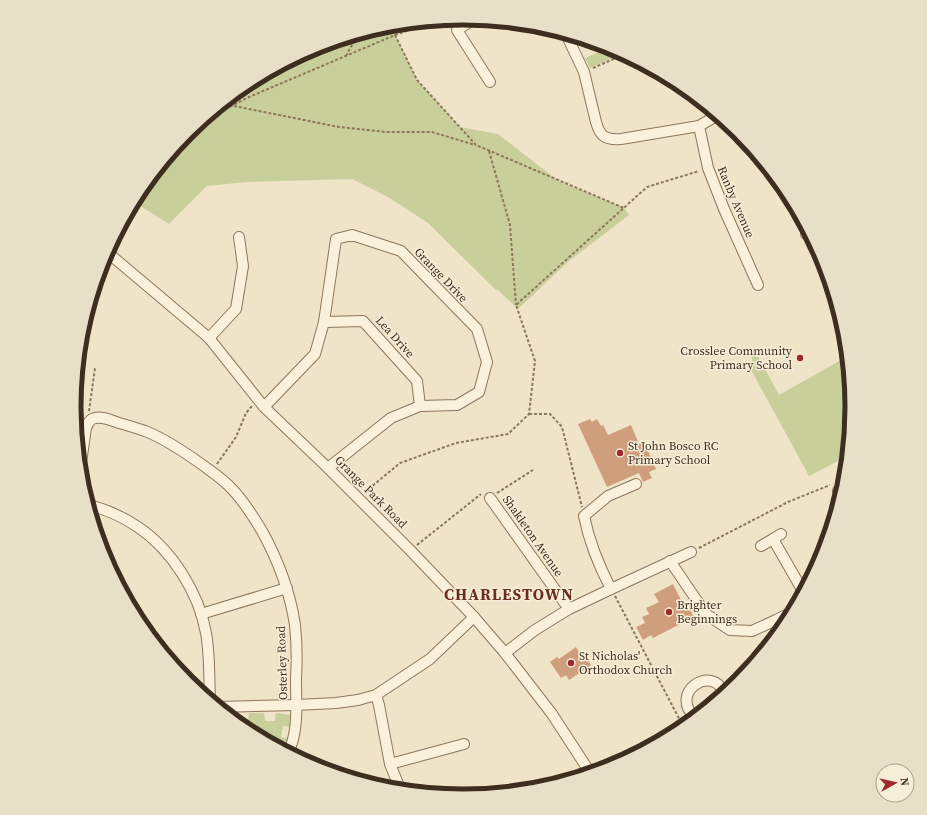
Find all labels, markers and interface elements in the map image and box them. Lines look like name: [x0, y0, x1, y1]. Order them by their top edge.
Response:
street label: Ranby Avenue: [714, 164, 758, 240]
street label: Grange Drive: [411, 244, 471, 306]
street label: Lea Drive: [372, 313, 418, 361]
place label: Crosslee Community Primary School: [680, 343, 793, 373]
marker: Crosslee Community Primary School: [795, 353, 805, 363]
place label: St John Bosco RC Primary School: [628, 438, 719, 468]
marker: St John Bosco RC Primary School: [615, 448, 625, 458]
street label: Grange Park Road: [331, 452, 411, 532]
street label: Shakleton Avenue: [499, 492, 567, 580]
district label: CHARLESTOWN: [444, 583, 574, 605]
place label: Brighter Beginnings: [677, 597, 737, 627]
marker: Brighter Beginnings: [664, 607, 674, 617]
street label: Osterley Road: [273, 625, 291, 700]
place label: St Nicholas' Orthodox Church: [579, 648, 672, 678]
marker: St Nicholas' Orthodox Church: [566, 658, 576, 668]
north arrow: [875, 763, 915, 803]
text: N: [896, 777, 912, 787]

